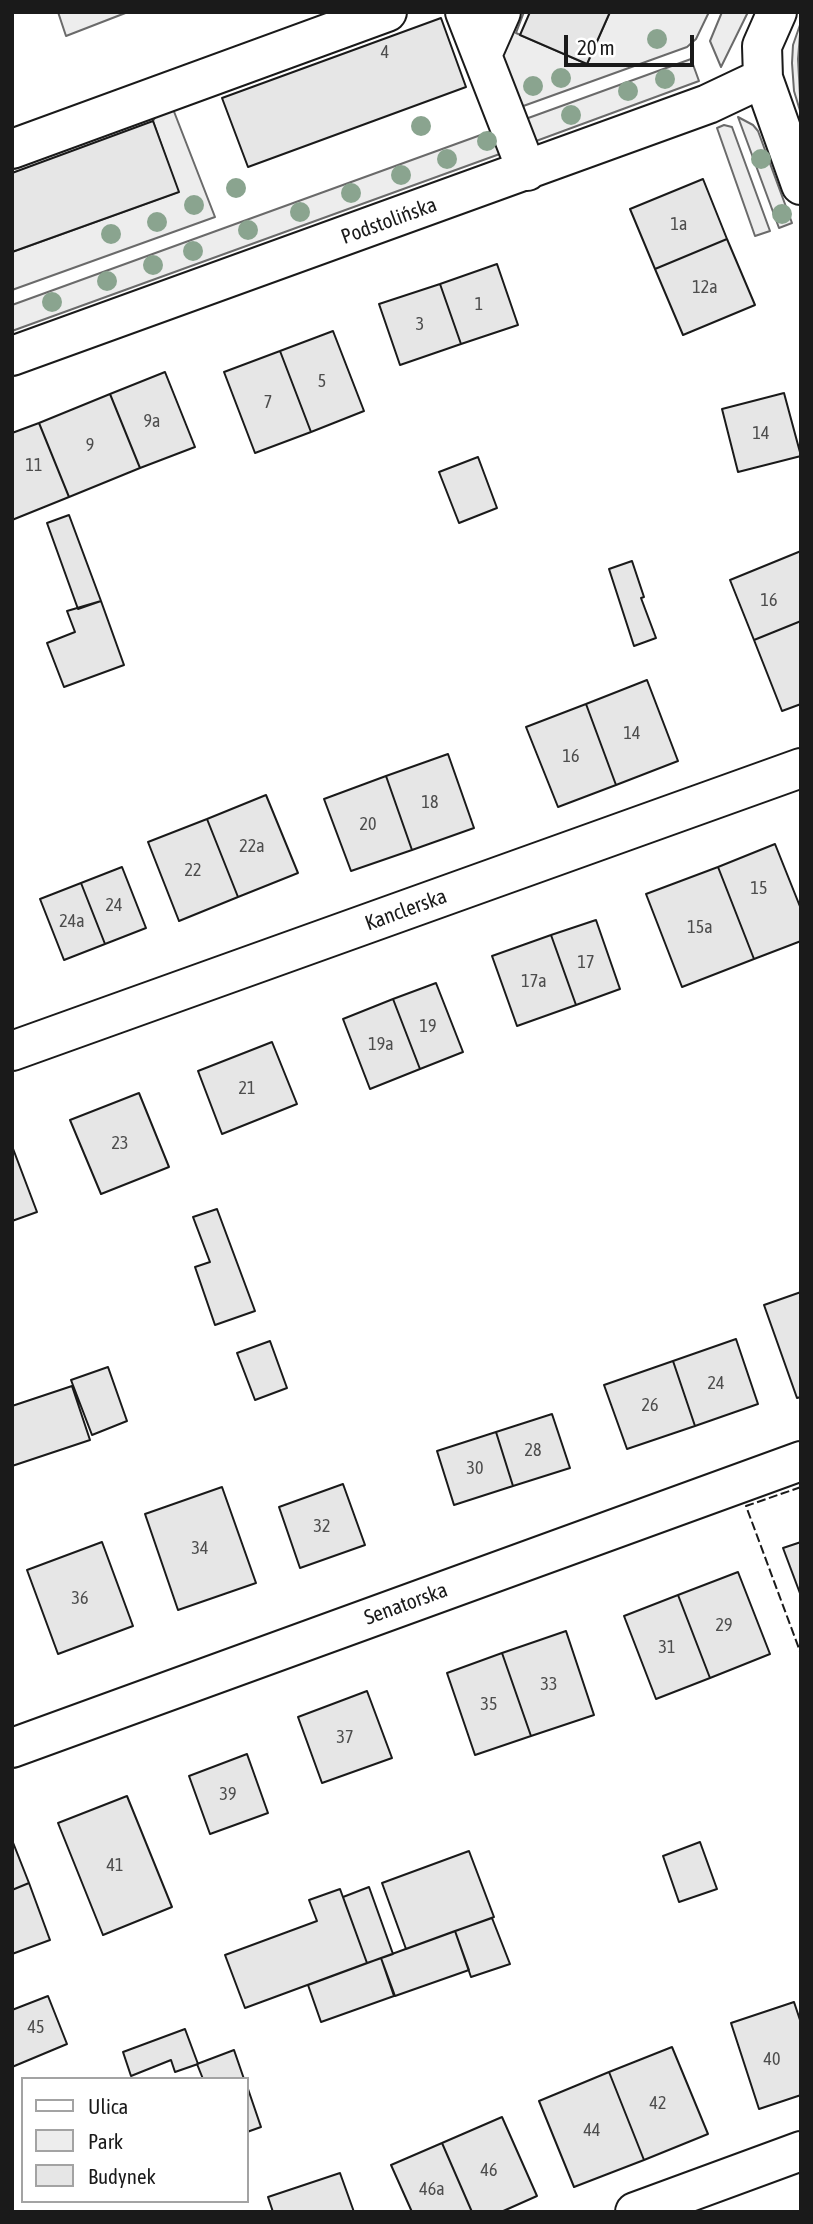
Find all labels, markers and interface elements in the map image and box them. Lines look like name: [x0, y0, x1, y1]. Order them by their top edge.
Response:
scale bar: [568, 21, 698, 65]
text: 20 m: [577, 35, 615, 59]
house number: 4: [381, 41, 389, 63]
street label: Podstolińska: [338, 192, 440, 250]
house number: 1a: [671, 213, 687, 235]
house number: 12a: [692, 276, 718, 298]
house number: 1: [475, 293, 483, 315]
house number: 3: [416, 313, 424, 335]
house number: 5: [318, 370, 326, 392]
house number: 7: [264, 391, 272, 413]
house number: 9a: [144, 410, 160, 432]
house number: 14: [753, 422, 769, 444]
house number: 9: [86, 434, 94, 456]
house number: 11: [26, 454, 42, 476]
house number: 16: [761, 589, 777, 611]
house number: 14: [624, 722, 640, 744]
house number: 16: [563, 745, 579, 767]
house number: 18: [422, 791, 438, 813]
house number: 20: [360, 813, 376, 835]
house number: 22a: [239, 835, 265, 857]
house number: 22: [185, 859, 201, 881]
house number: 15: [751, 877, 767, 899]
street label: Kanclerska: [362, 884, 450, 936]
house number: 24: [106, 894, 122, 916]
house number: 24a: [59, 910, 85, 932]
house number: 15a: [687, 916, 713, 938]
house number: 17: [578, 951, 594, 973]
house number: 17a: [521, 970, 547, 992]
house number: 19: [420, 1015, 436, 1037]
house number: 19a: [368, 1033, 394, 1055]
house number: 21: [239, 1077, 255, 1099]
house number: 23: [112, 1132, 128, 1154]
house number: 24: [708, 1372, 724, 1394]
house number: 26: [642, 1394, 658, 1416]
house number: 28: [525, 1439, 541, 1461]
house number: 30: [467, 1457, 483, 1479]
house number: 32: [314, 1515, 330, 1537]
house number: 34: [192, 1537, 208, 1559]
street label: Senatorska: [361, 1577, 451, 1631]
house number: 36: [72, 1587, 88, 1609]
house number: 29: [716, 1614, 732, 1636]
house number: 31: [659, 1636, 675, 1658]
house number: 33: [541, 1673, 557, 1695]
house number: 35: [481, 1693, 497, 1715]
house number: 37: [337, 1726, 353, 1748]
house number: 39: [220, 1783, 236, 1805]
house number: 41: [107, 1854, 123, 1876]
house number: 45: [28, 2016, 44, 2038]
house number: 40: [764, 2048, 780, 2070]
legend: [21, 2077, 248, 2203]
house number: 42: [650, 2092, 666, 2114]
text: Ulica: [88, 2094, 128, 2118]
house number: 44: [584, 2119, 600, 2141]
text: Park: [88, 2129, 123, 2153]
house number: 46: [481, 2159, 497, 2181]
text: Budynek: [88, 2164, 156, 2188]
house number: 46a: [419, 2178, 445, 2200]

